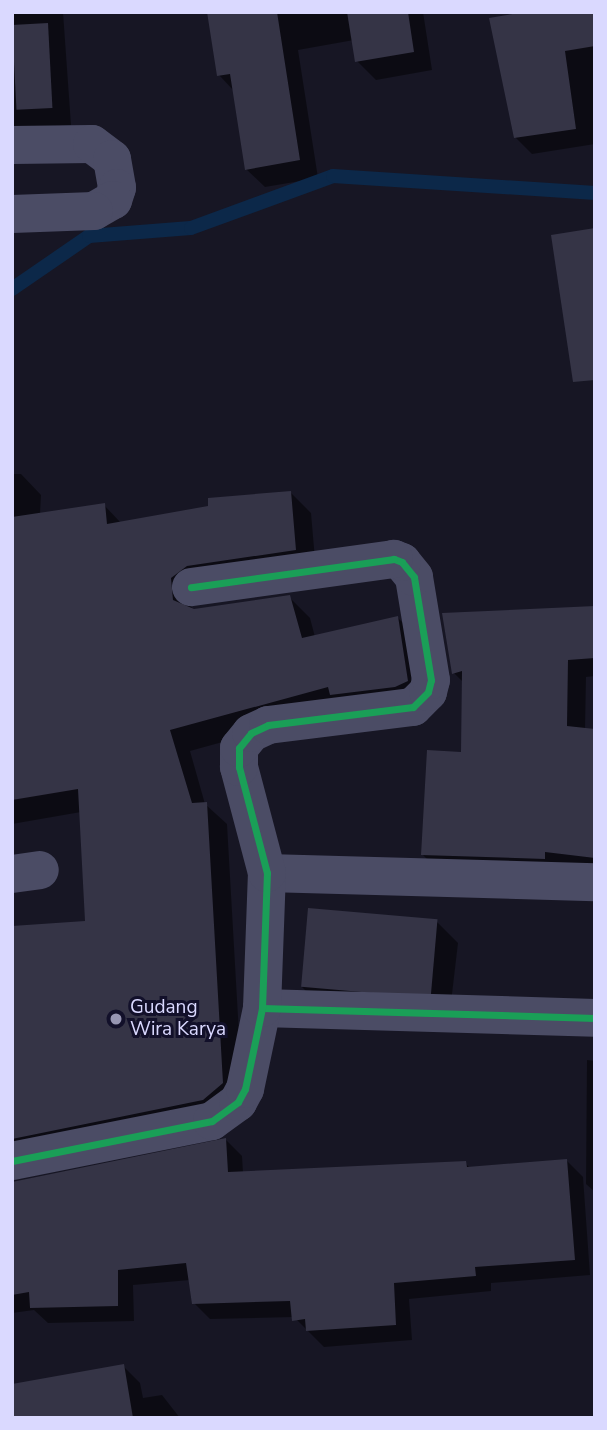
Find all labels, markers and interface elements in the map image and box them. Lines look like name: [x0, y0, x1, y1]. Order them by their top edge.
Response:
place label: Gudang Wira Karya: [130, 997, 226, 1041]
marker: Gudang Wira Karya: [108, 1011, 124, 1027]

